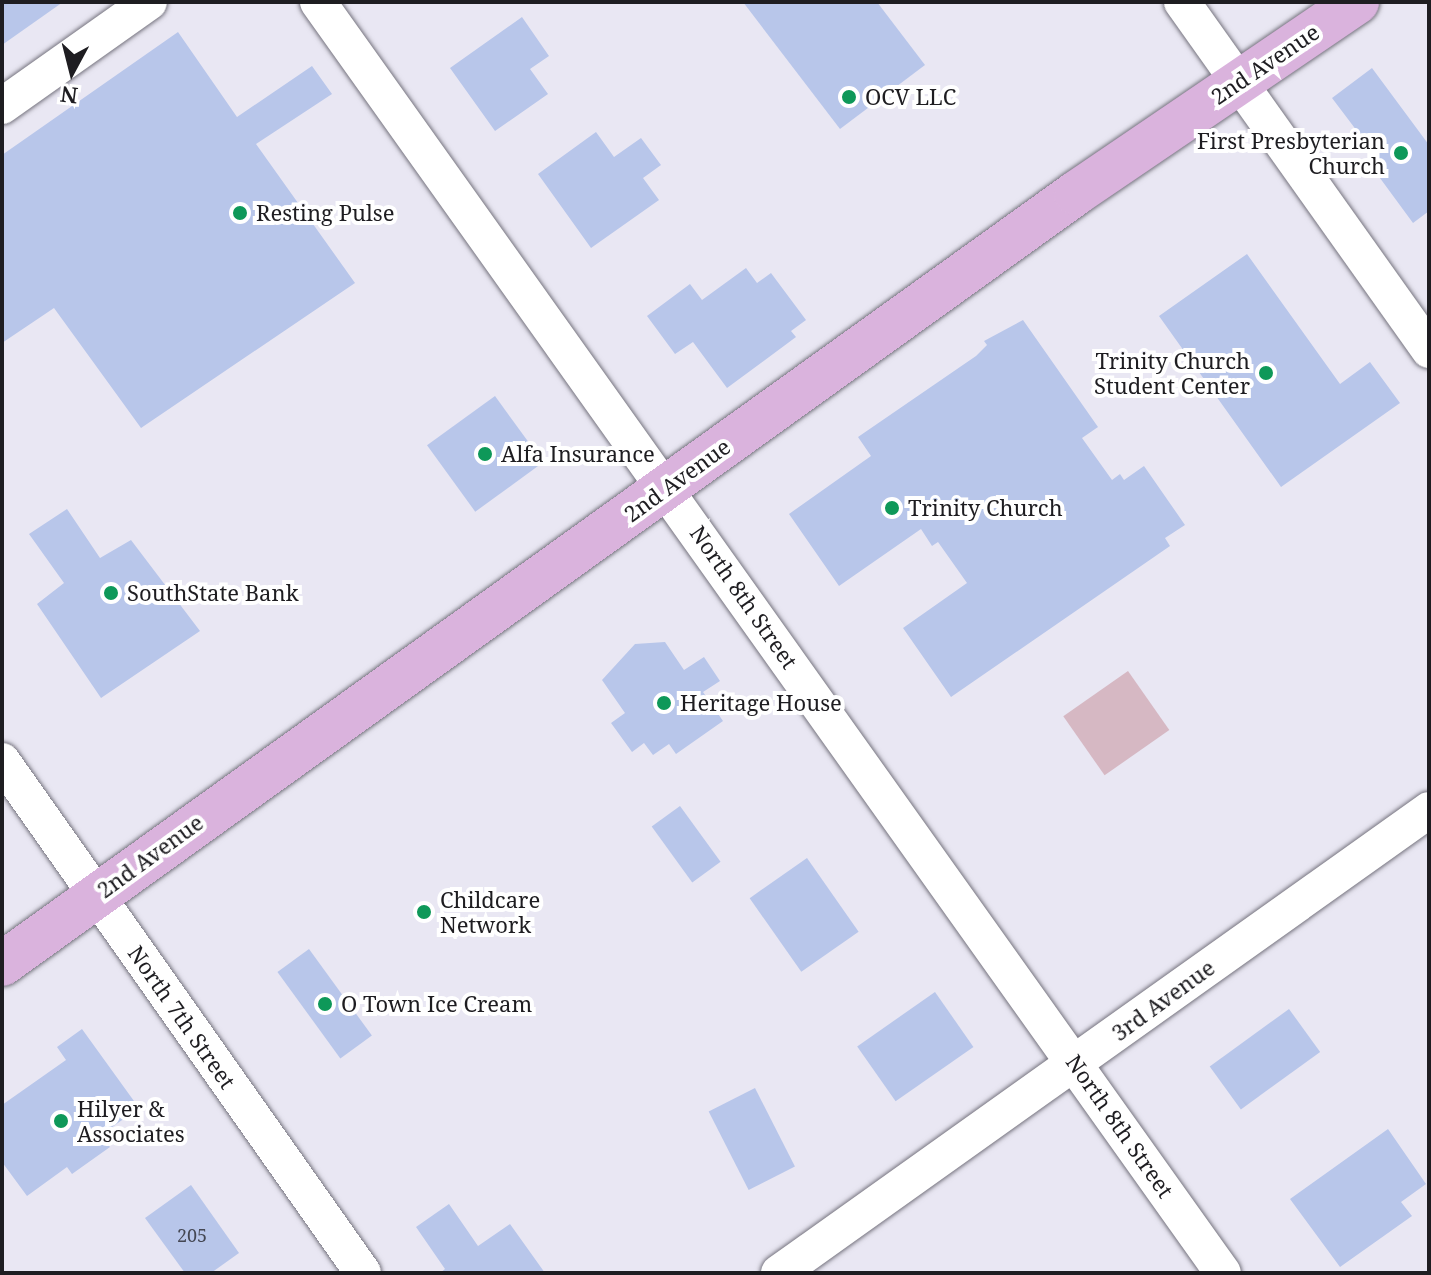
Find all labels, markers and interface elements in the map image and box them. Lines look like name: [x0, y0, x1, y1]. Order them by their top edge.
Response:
street label: 2nd Avenue: [1206, 18, 1324, 110]
north arrow: [32, 32, 112, 112]
text: N: [59, 80, 80, 112]
place label: OCV LLC: [865, 84, 956, 110]
marker: OCV LLC: [840, 88, 858, 106]
place label: First Presbyterian Church: [1197, 127, 1385, 178]
marker: First Presbyterian Church: [1392, 144, 1410, 162]
place label: Resting Pulse: [256, 200, 394, 226]
marker: Resting Pulse: [231, 204, 249, 222]
place label: Trinity Church Student Center: [1094, 347, 1250, 398]
marker: Trinity Church Student Center: [1257, 364, 1275, 382]
street label: 2nd Avenue: [619, 433, 735, 527]
place label: Alfa Insurance: [501, 441, 655, 467]
marker: Alfa Insurance: [476, 445, 494, 463]
place label: Trinity Church: [908, 495, 1063, 521]
marker: Trinity Church: [883, 499, 901, 517]
street label: North 8th Street: [685, 520, 803, 674]
place label: SouthState Bank: [127, 580, 299, 606]
marker: SouthState Bank: [102, 584, 120, 602]
place label: Heritage House: [680, 690, 842, 716]
marker: Heritage House: [655, 694, 673, 712]
street label: 2nd Avenue: [92, 809, 208, 903]
place label: Childcare Network: [440, 886, 540, 938]
marker: Childcare Network: [415, 903, 433, 921]
street label: North 7th Street: [123, 940, 241, 1094]
street label: 3rd Avenue: [1106, 954, 1220, 1046]
place label: O Town Ice Cream: [341, 991, 532, 1017]
marker: O Town Ice Cream: [316, 995, 334, 1013]
street label: North 8th Street: [1061, 1049, 1179, 1203]
place label: Hilyer & Associates: [77, 1095, 185, 1146]
marker: Hilyer & Associates: [52, 1112, 70, 1130]
house number: 205: [177, 1224, 207, 1246]

